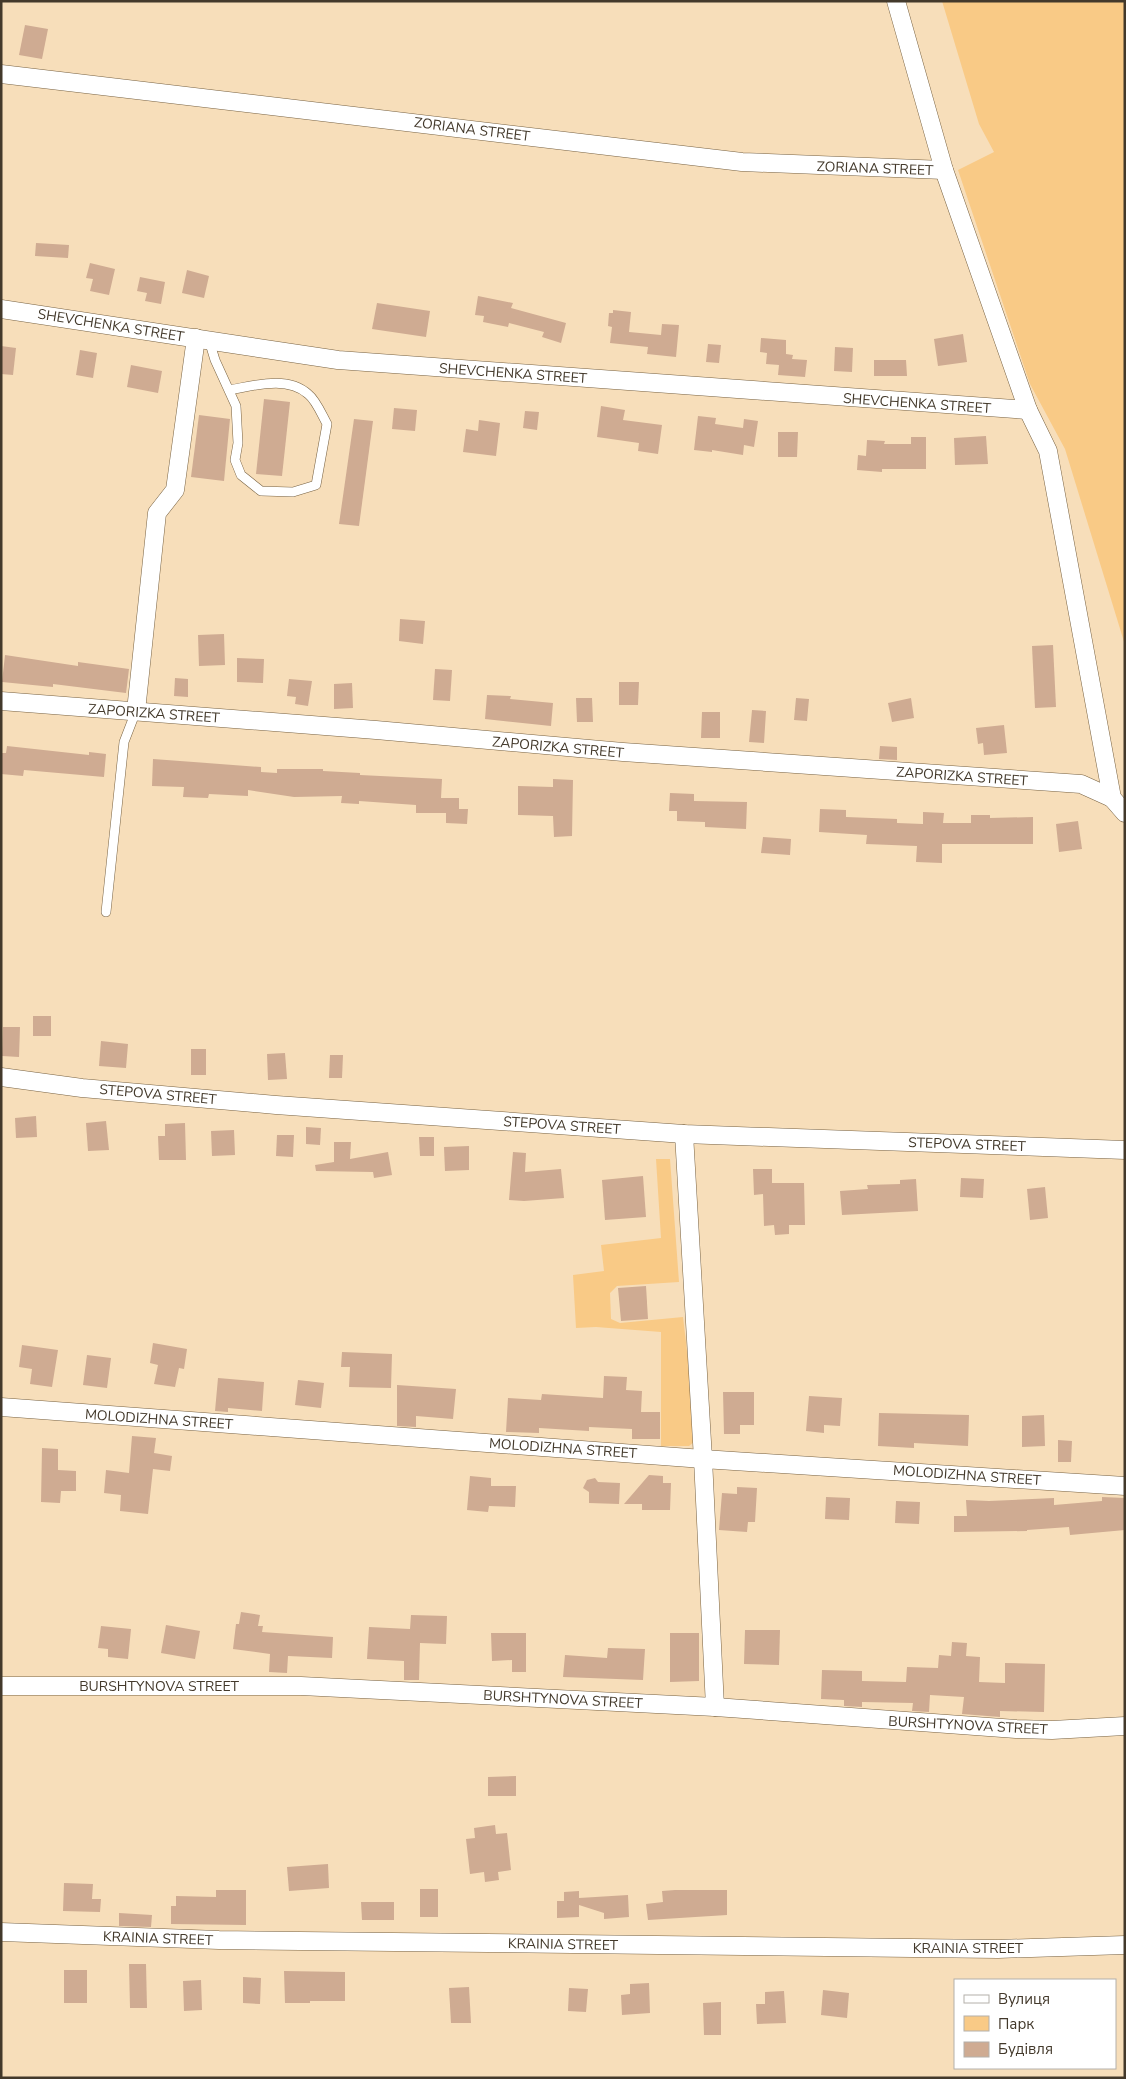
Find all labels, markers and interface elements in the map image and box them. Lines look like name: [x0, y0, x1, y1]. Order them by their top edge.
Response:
street label: ZORIANA STREET: [413, 113, 532, 146]
street label: ZORIANA STREET: [816, 157, 934, 180]
street label: SHEVCHENKA STREET: [36, 305, 186, 347]
street label: SHEVCHENKA STREET: [438, 359, 588, 388]
street label: SHEVCHENKA STREET: [842, 389, 992, 418]
street label: ZAPORIZKA STREET: [87, 699, 221, 728]
street label: ZAPORIZKA STREET: [491, 732, 625, 763]
street label: ZAPORIZKA STREET: [895, 762, 1029, 791]
street label: STEPOVA STREET: [99, 1080, 218, 1109]
street label: STEPOVA STREET: [503, 1112, 622, 1139]
street label: STEPOVA STREET: [908, 1133, 1027, 1156]
street label: MOLODIZHNA STREET: [84, 1405, 234, 1434]
street label: MOLODIZHNA STREET: [488, 1434, 638, 1463]
street label: MOLODIZHNA STREET: [892, 1461, 1042, 1490]
street label: BURSHTYNOVA STREET: [79, 1677, 239, 1696]
street label: BURSHTYNOVA STREET: [483, 1686, 644, 1713]
street label: BURSHTYNOVA STREET: [888, 1712, 1049, 1739]
street label: KRAINIA STREET: [103, 1927, 214, 1950]
street label: KRAINIA STREET: [508, 1934, 619, 1955]
street label: KRAINIA STREET: [913, 1939, 1024, 1958]
legend: [954, 1979, 1116, 2069]
text: Вулиця: [998, 1989, 1050, 2009]
text: Парк: [998, 2014, 1034, 2034]
text: Будівля: [998, 2039, 1053, 2059]

